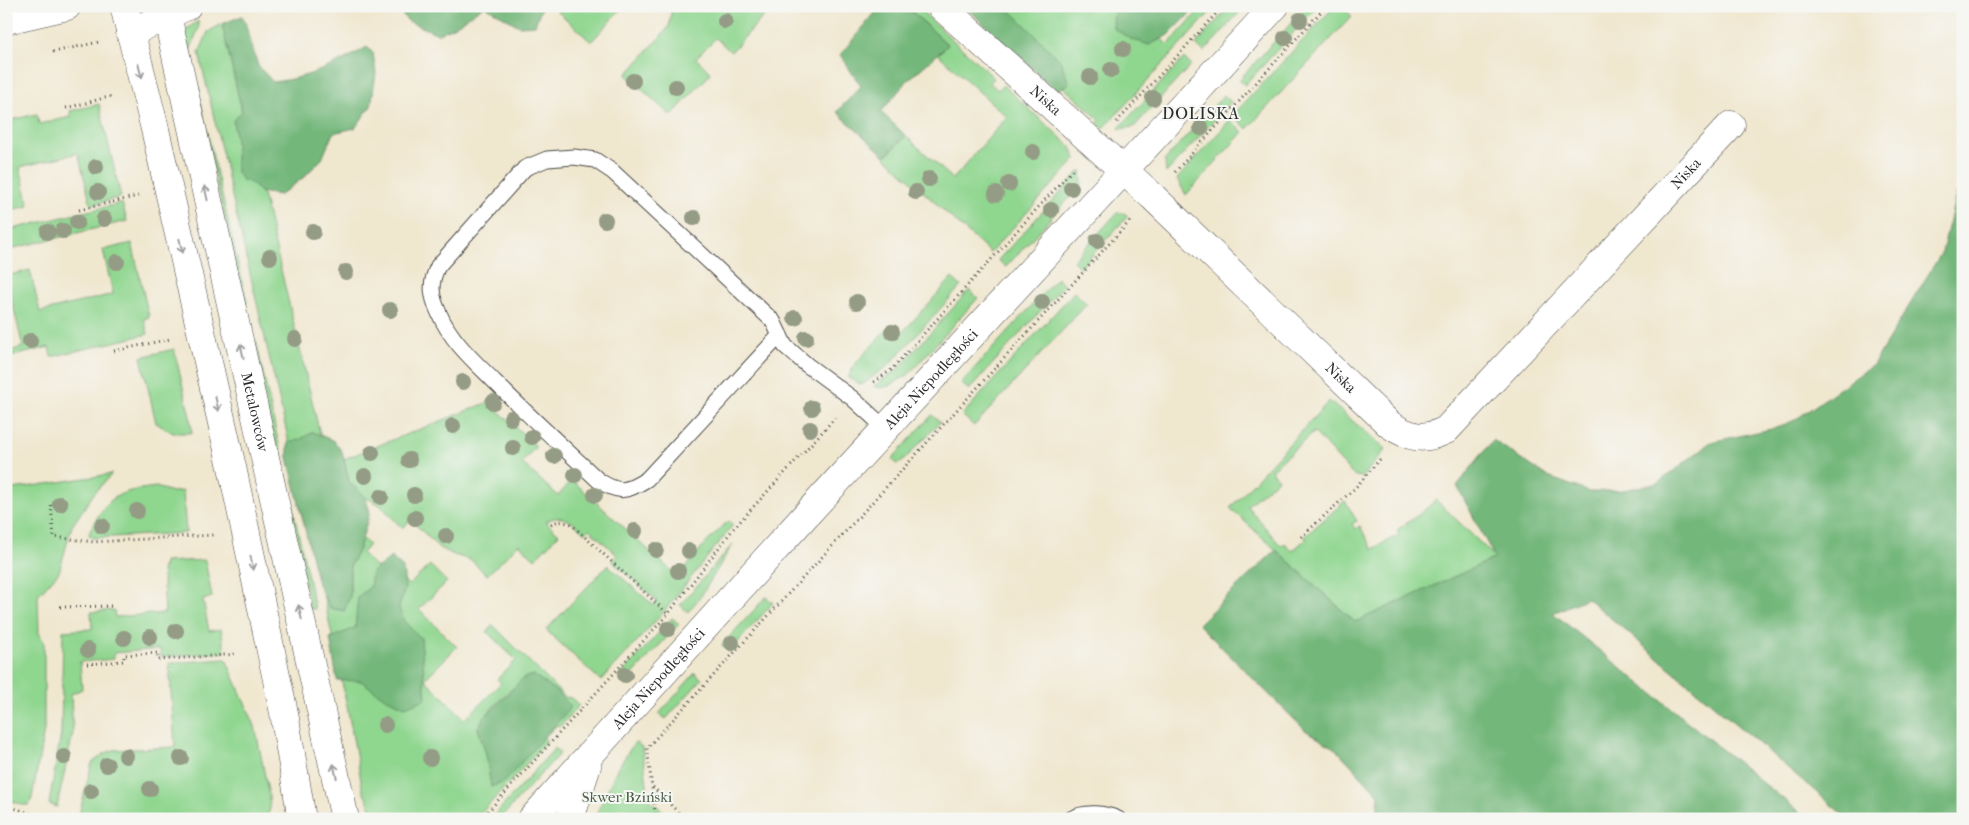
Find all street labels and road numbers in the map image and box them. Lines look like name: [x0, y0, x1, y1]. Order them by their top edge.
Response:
street label: Niska: [1026, 82, 1066, 120]
street label: Niska: [1667, 153, 1705, 193]
street label: Aleja Niepodległości: [880, 325, 982, 434]
street label: Niska: [1322, 359, 1361, 397]
street label: Metalowców: [237, 371, 273, 454]
street label: Aleja Niepodległości: [608, 624, 709, 734]

